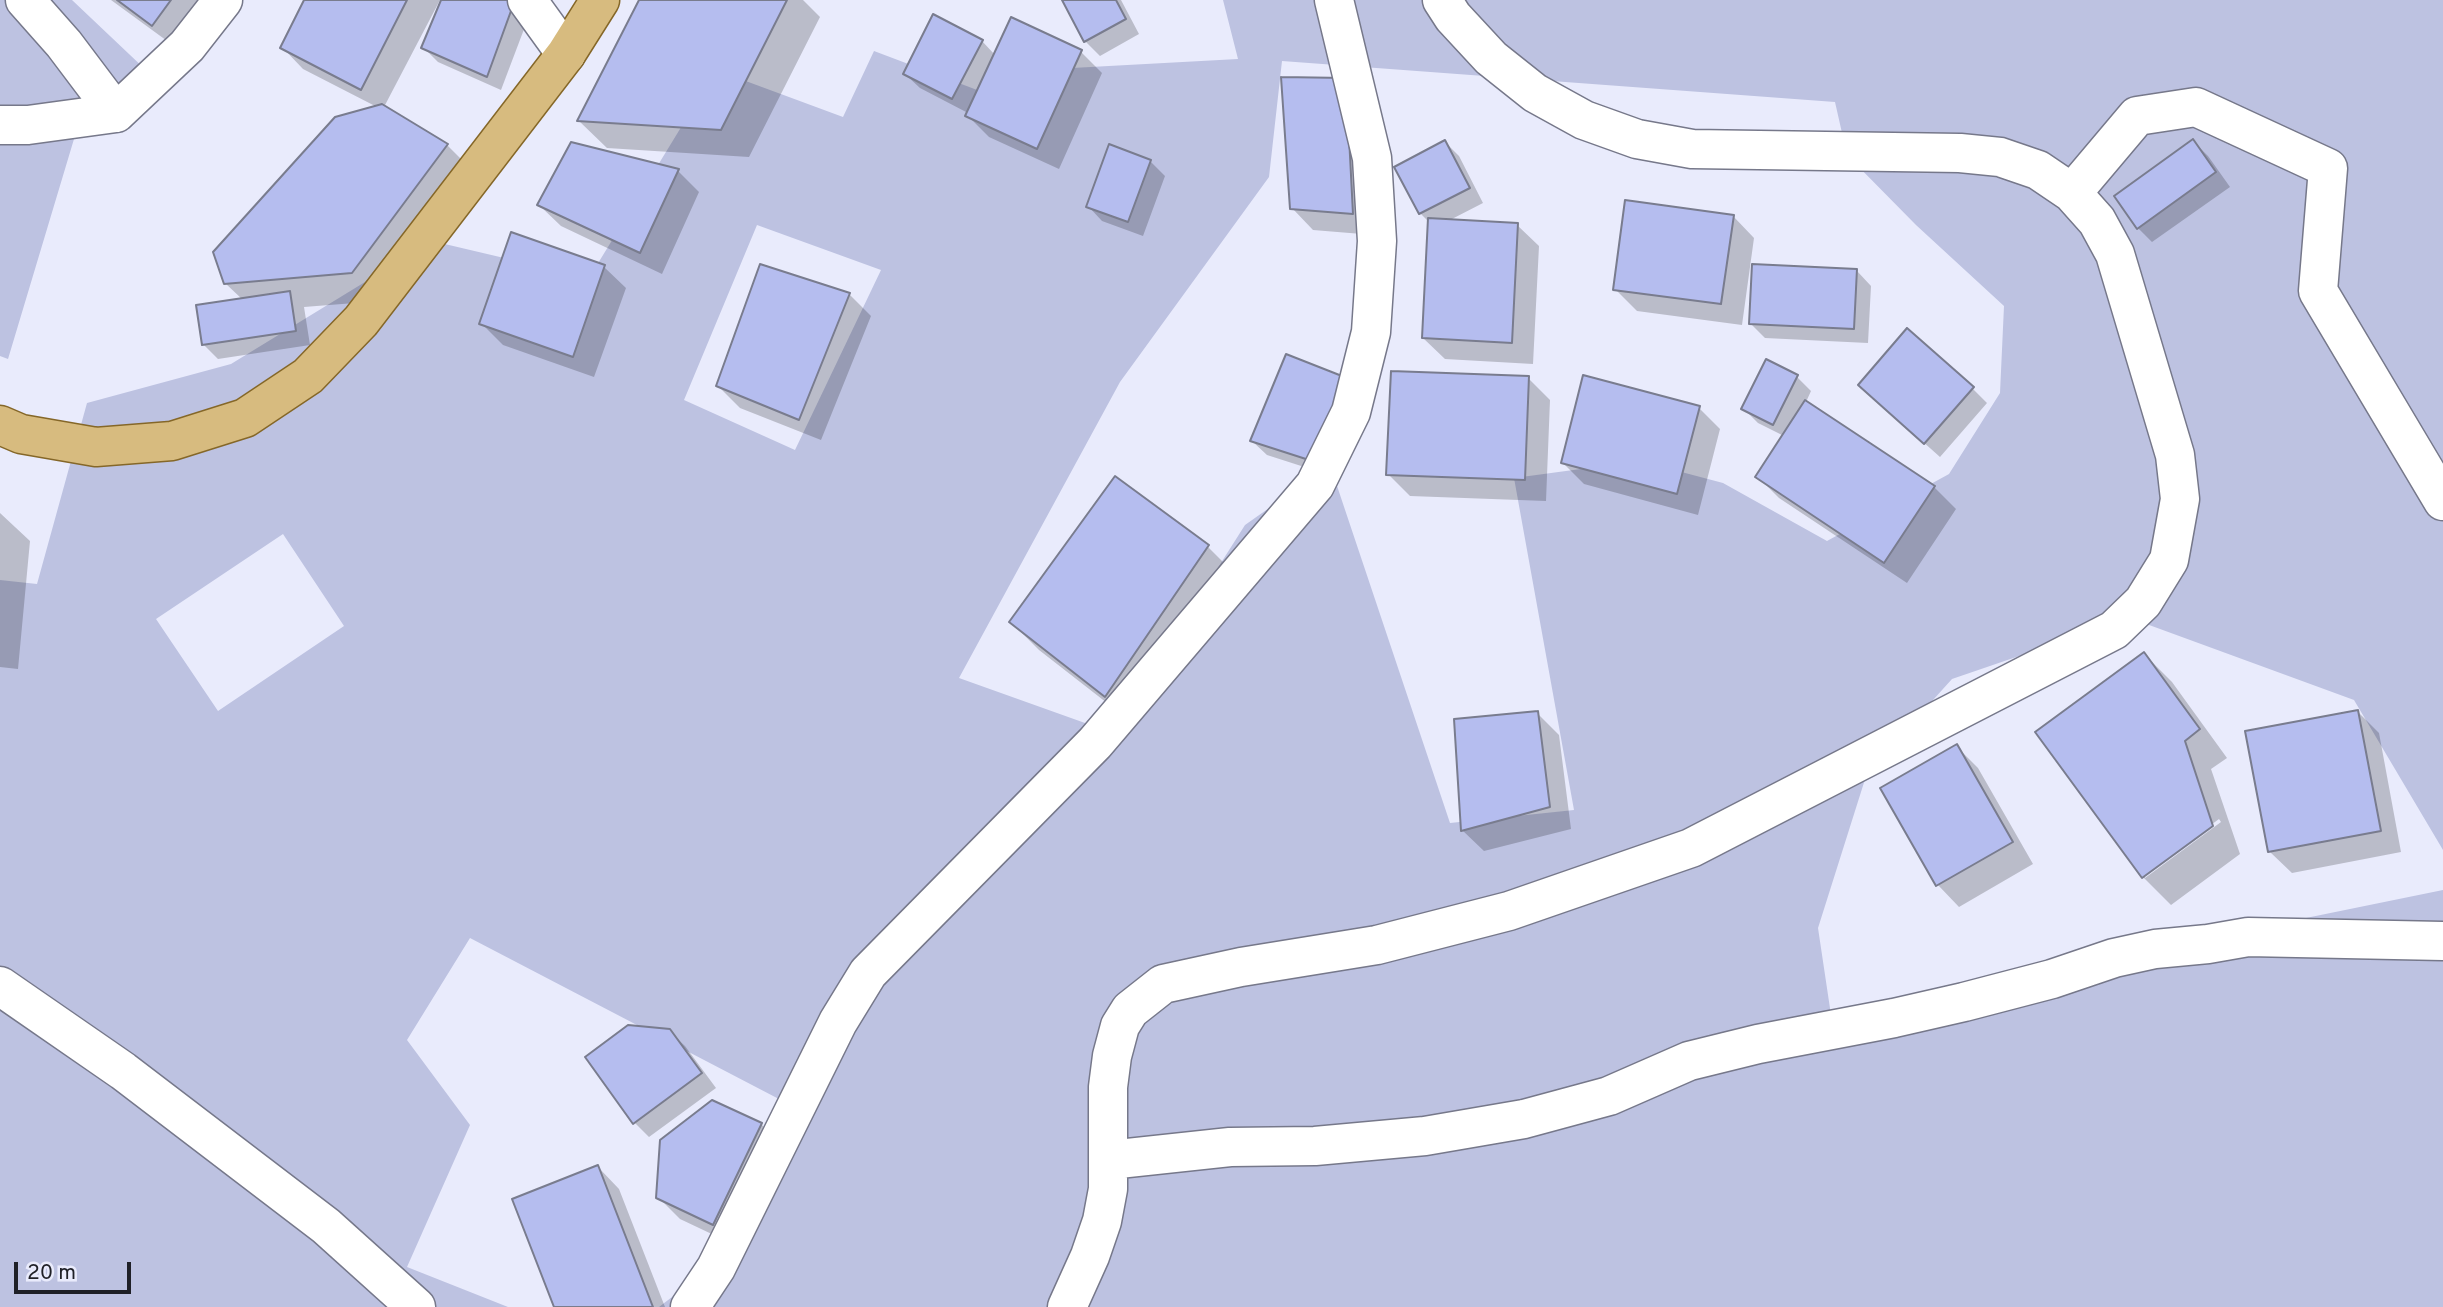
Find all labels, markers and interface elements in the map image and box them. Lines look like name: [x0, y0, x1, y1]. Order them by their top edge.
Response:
scale bar: [18, 1248, 135, 1292]
text: 20 m: [27, 1260, 76, 1287]

